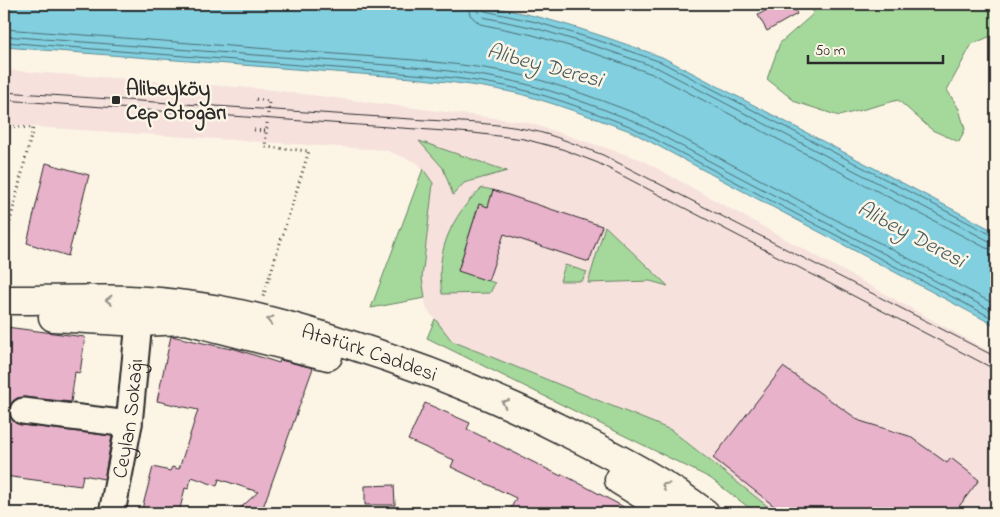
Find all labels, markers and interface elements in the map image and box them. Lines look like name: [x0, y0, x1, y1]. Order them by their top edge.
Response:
scale bar: [808, 32, 942, 64]
water label: Alibey Deresi: [483, 36, 607, 98]
text: 50 m: [815, 40, 846, 62]
place label: Alibeyköy Cep Otogarı: [126, 75, 227, 131]
marker: Alibeyköy Cep Otogarı: [110, 94, 122, 106]
water label: Alibey Deresi: [851, 194, 972, 278]
one-way arrow: [105, 295, 112, 305]
one-way arrow: [265, 315, 274, 326]
street label: Atatürk Caddesi: [297, 317, 441, 391]
street label: Ceylan Sokağı: [106, 357, 154, 481]
one-way arrow: [501, 399, 510, 409]
one-way arrow: [661, 482, 670, 492]

